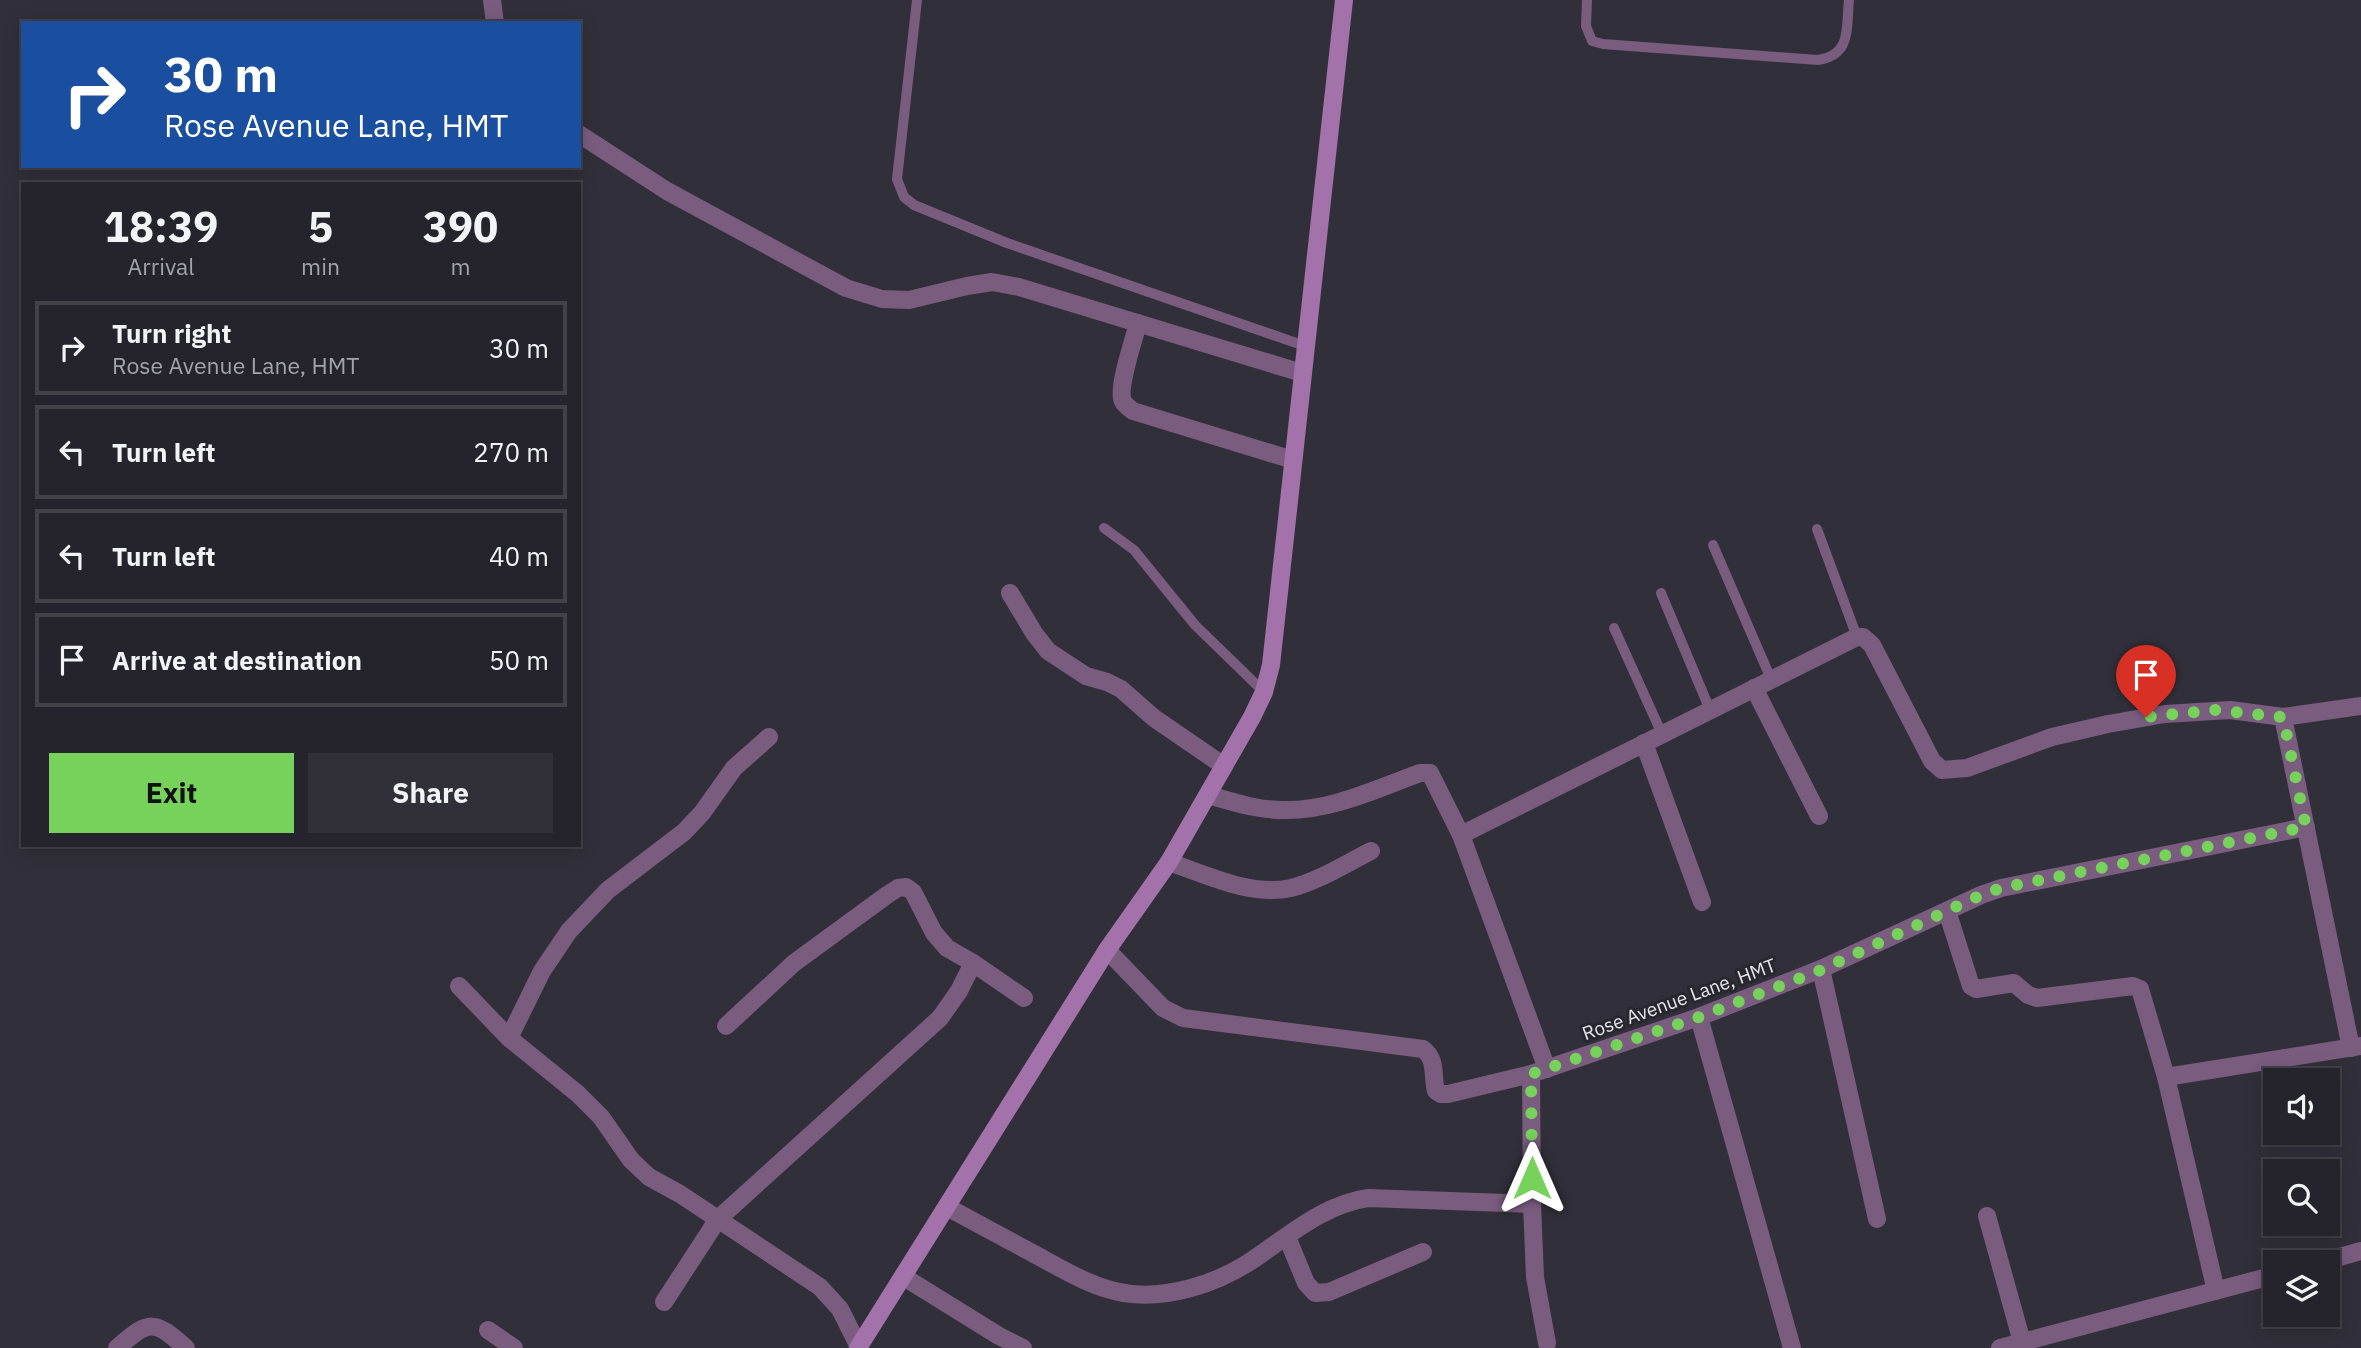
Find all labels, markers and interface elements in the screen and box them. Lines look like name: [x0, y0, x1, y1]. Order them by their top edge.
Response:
text: 30 m: [164, 42, 278, 105]
icon: right: [49, 49, 140, 140]
text: Rose Avenue Lane, HMT: [164, 104, 508, 146]
text: 18:39: [104, 199, 218, 254]
text: 5: [308, 199, 333, 254]
text: 390: [423, 199, 498, 254]
text: Arrival: [128, 251, 195, 281]
text: min: [301, 251, 340, 281]
text: m: [450, 251, 471, 281]
text: Turn right: [112, 316, 231, 350]
icon: right: [53, 329, 91, 367]
text: 30 m: [489, 331, 549, 365]
text: Rose Avenue Lane, HMT: [112, 350, 360, 380]
icon: left: [53, 433, 91, 471]
text: Turn left: [112, 435, 215, 469]
text: 270 m: [473, 435, 549, 469]
icon: left: [53, 537, 91, 575]
text: Turn left: [112, 539, 215, 573]
text: 40 m: [489, 539, 549, 573]
icon: arrive: [53, 641, 91, 679]
text: Arrive at destination: [112, 643, 362, 677]
text: 50 m: [489, 643, 549, 677]
pin: [2116, 645, 2176, 717]
icon: arrive: [2127, 656, 2165, 694]
button: Exit: [49, 753, 294, 833]
button: Share: [308, 753, 553, 833]
street label: Rose Avenue Lane, HMT: [1579, 953, 1779, 1045]
map controls: [2263, 1068, 2340, 1327]
button: sound: [2263, 1068, 2340, 1145]
position arrow: [1495, 1141, 1569, 1215]
button: search: [2263, 1159, 2340, 1236]
button: layers: [2263, 1250, 2340, 1327]

